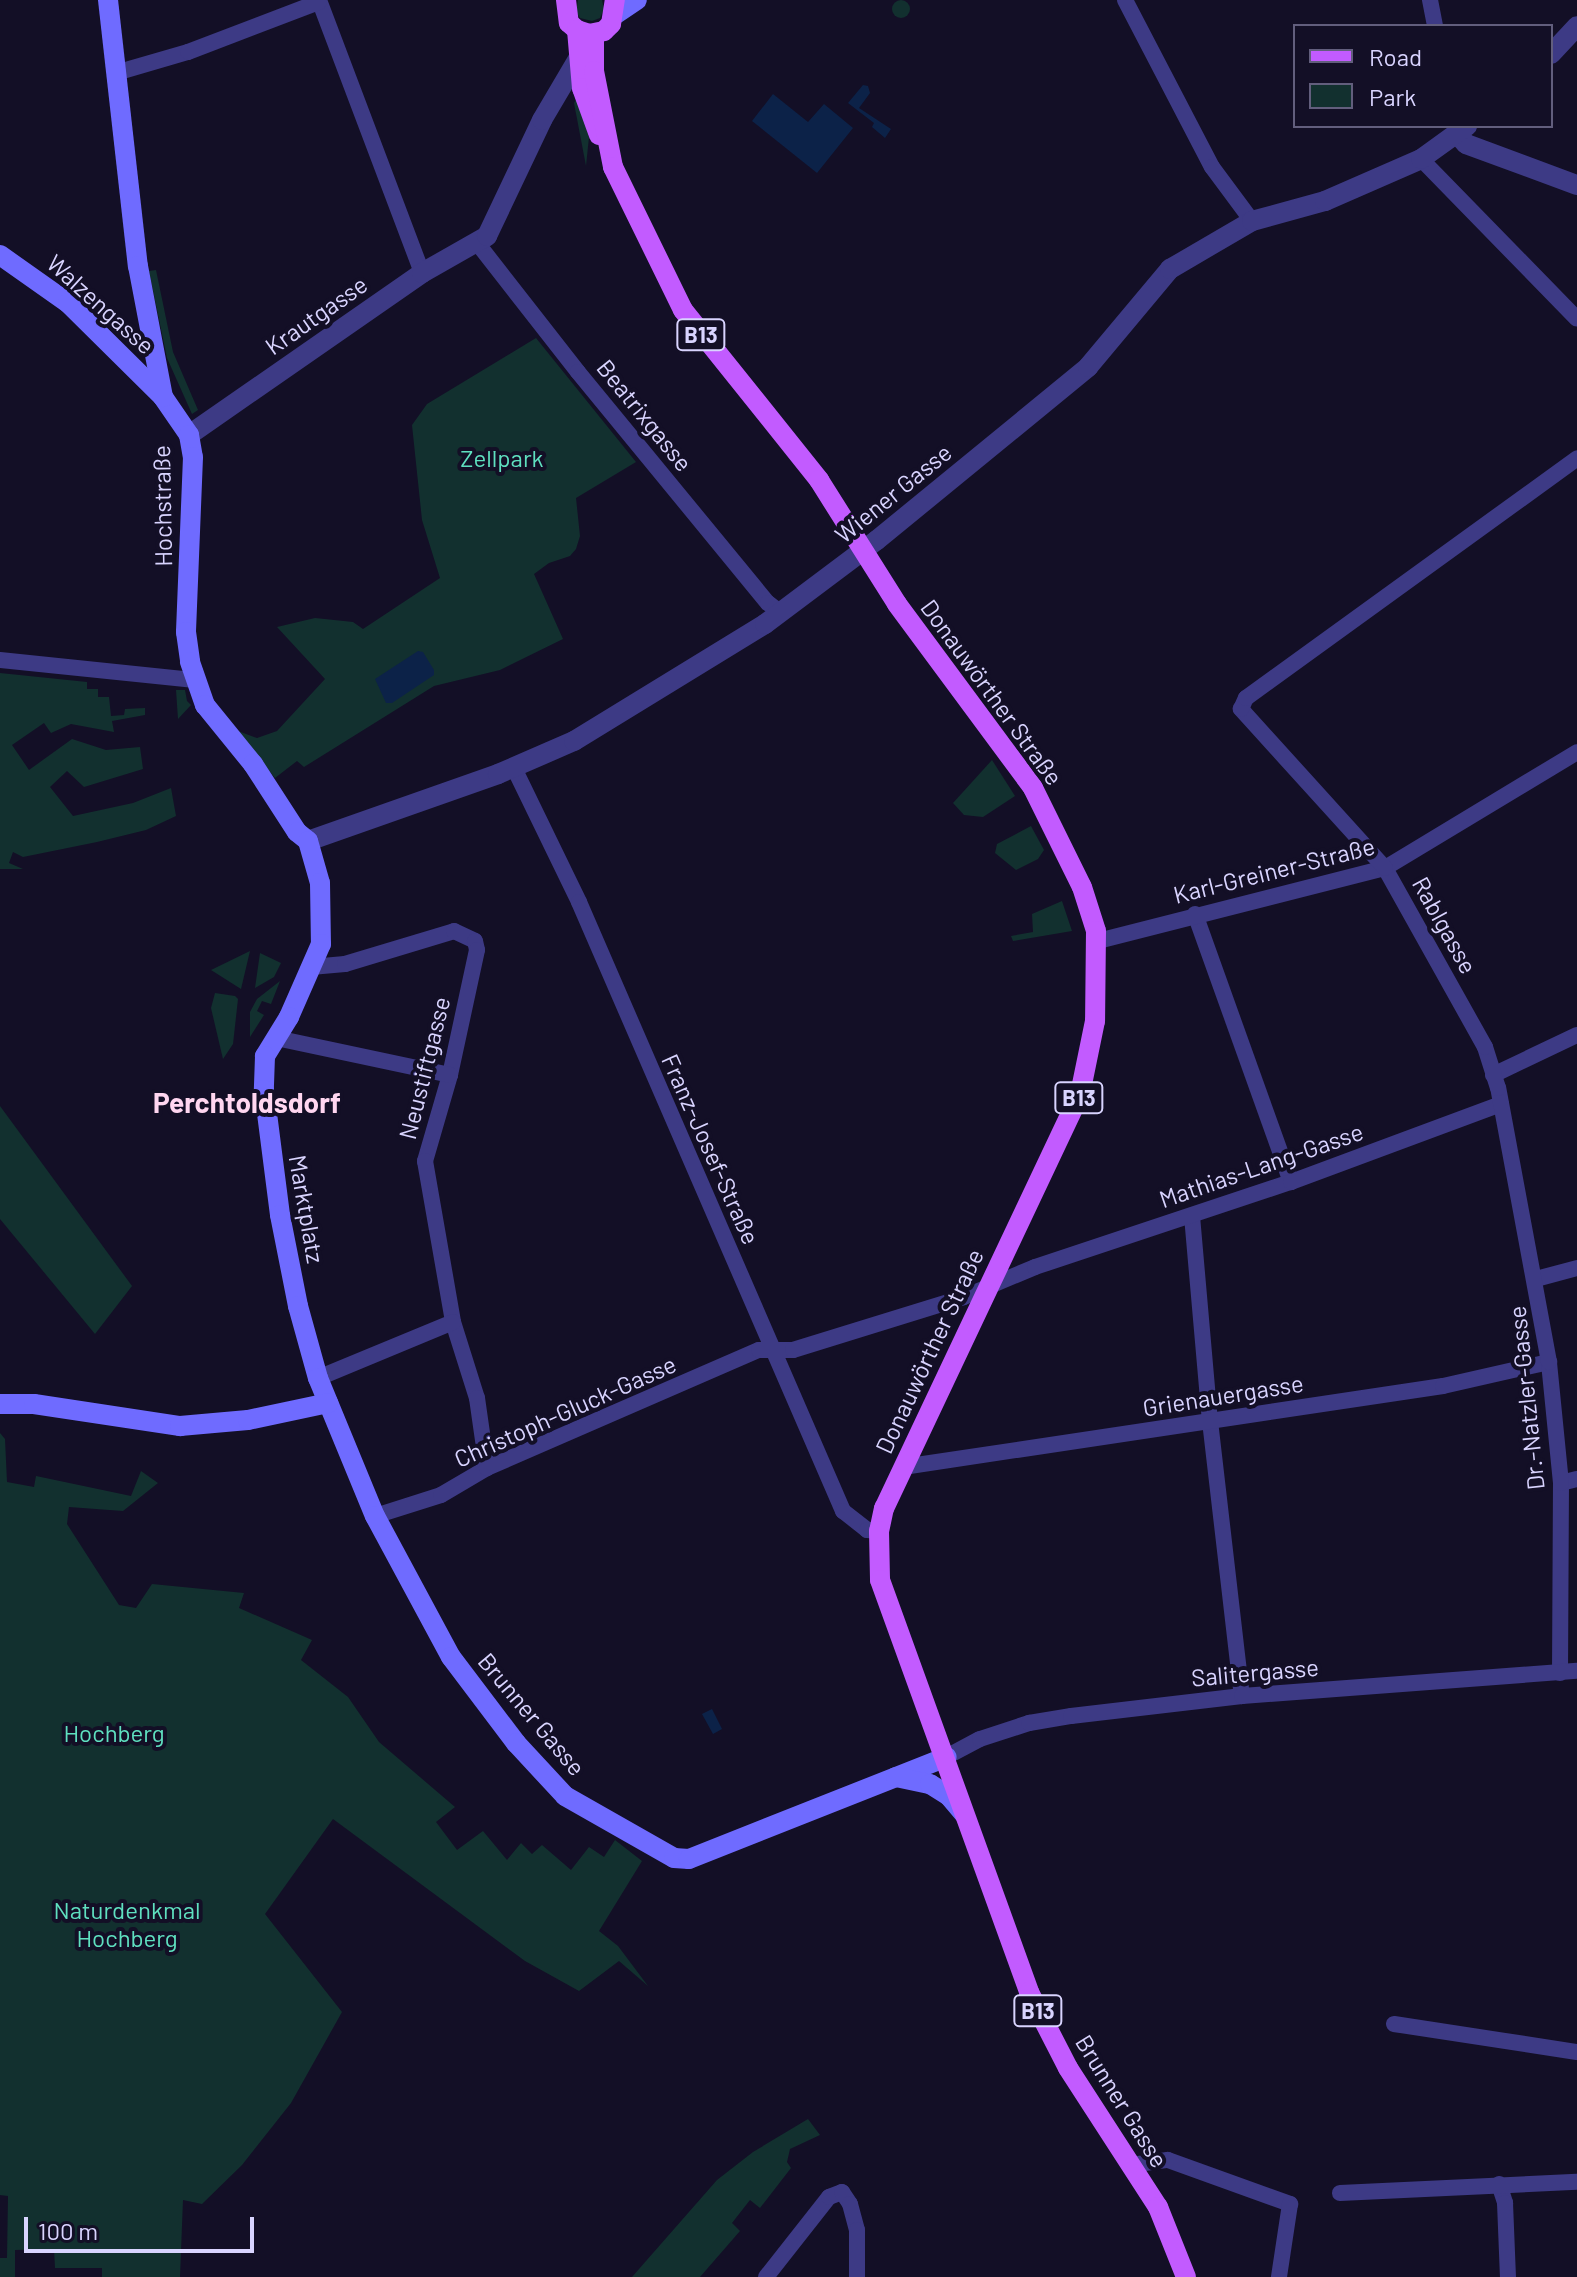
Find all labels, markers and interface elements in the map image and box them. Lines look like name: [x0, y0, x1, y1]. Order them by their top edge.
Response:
legend: [1293, 24, 1553, 128]
text: Road: [1369, 42, 1422, 71]
text: Park: [1369, 82, 1416, 111]
street label: Walzengasse: [41, 248, 161, 360]
street label: Krautgasse: [260, 269, 372, 361]
road number: B13: [675, 317, 727, 353]
street label: Beatrixgasse: [591, 353, 699, 477]
street label: Wiener Gasse: [829, 437, 957, 549]
park label: Zellpark: [460, 444, 544, 472]
street label: Hochstraße: [147, 445, 177, 567]
street label: Donauwörther Straße: [915, 594, 1069, 790]
street label: Karl-Greiner-Straße: [1170, 831, 1378, 909]
street label: Rablgasse: [1407, 872, 1483, 978]
street label: Neustiftgasse: [392, 994, 456, 1142]
street label: Franz-Josef-Straße: [656, 1049, 766, 1249]
road number: B13: [1053, 1080, 1105, 1116]
district label: Perchtoldsdorf: [153, 1085, 341, 1119]
street label: Mathias-Lang-Gasse: [1155, 1117, 1367, 1213]
street label: Marktplatz: [283, 1153, 331, 1265]
street label: Donauwörther Straße: [869, 1244, 989, 1458]
street label: Dr.-Natzler-Gasse: [1502, 1305, 1550, 1491]
street label: Christoph-Gluck-Gasse: [450, 1349, 680, 1473]
street label: Grienauergasse: [1141, 1368, 1305, 1422]
street label: Brunner Gasse: [472, 1647, 592, 1781]
street label: Salitergasse: [1190, 1652, 1320, 1692]
park label: Hochberg: [63, 1719, 165, 1747]
park label: Naturdenkmal Hochberg: [53, 1896, 201, 1952]
road number: B13: [1012, 1993, 1064, 2029]
street label: Brunner Gasse: [1070, 2029, 1174, 2173]
scale bar: [28, 2201, 258, 2251]
text: 100 m: [38, 2216, 98, 2245]

